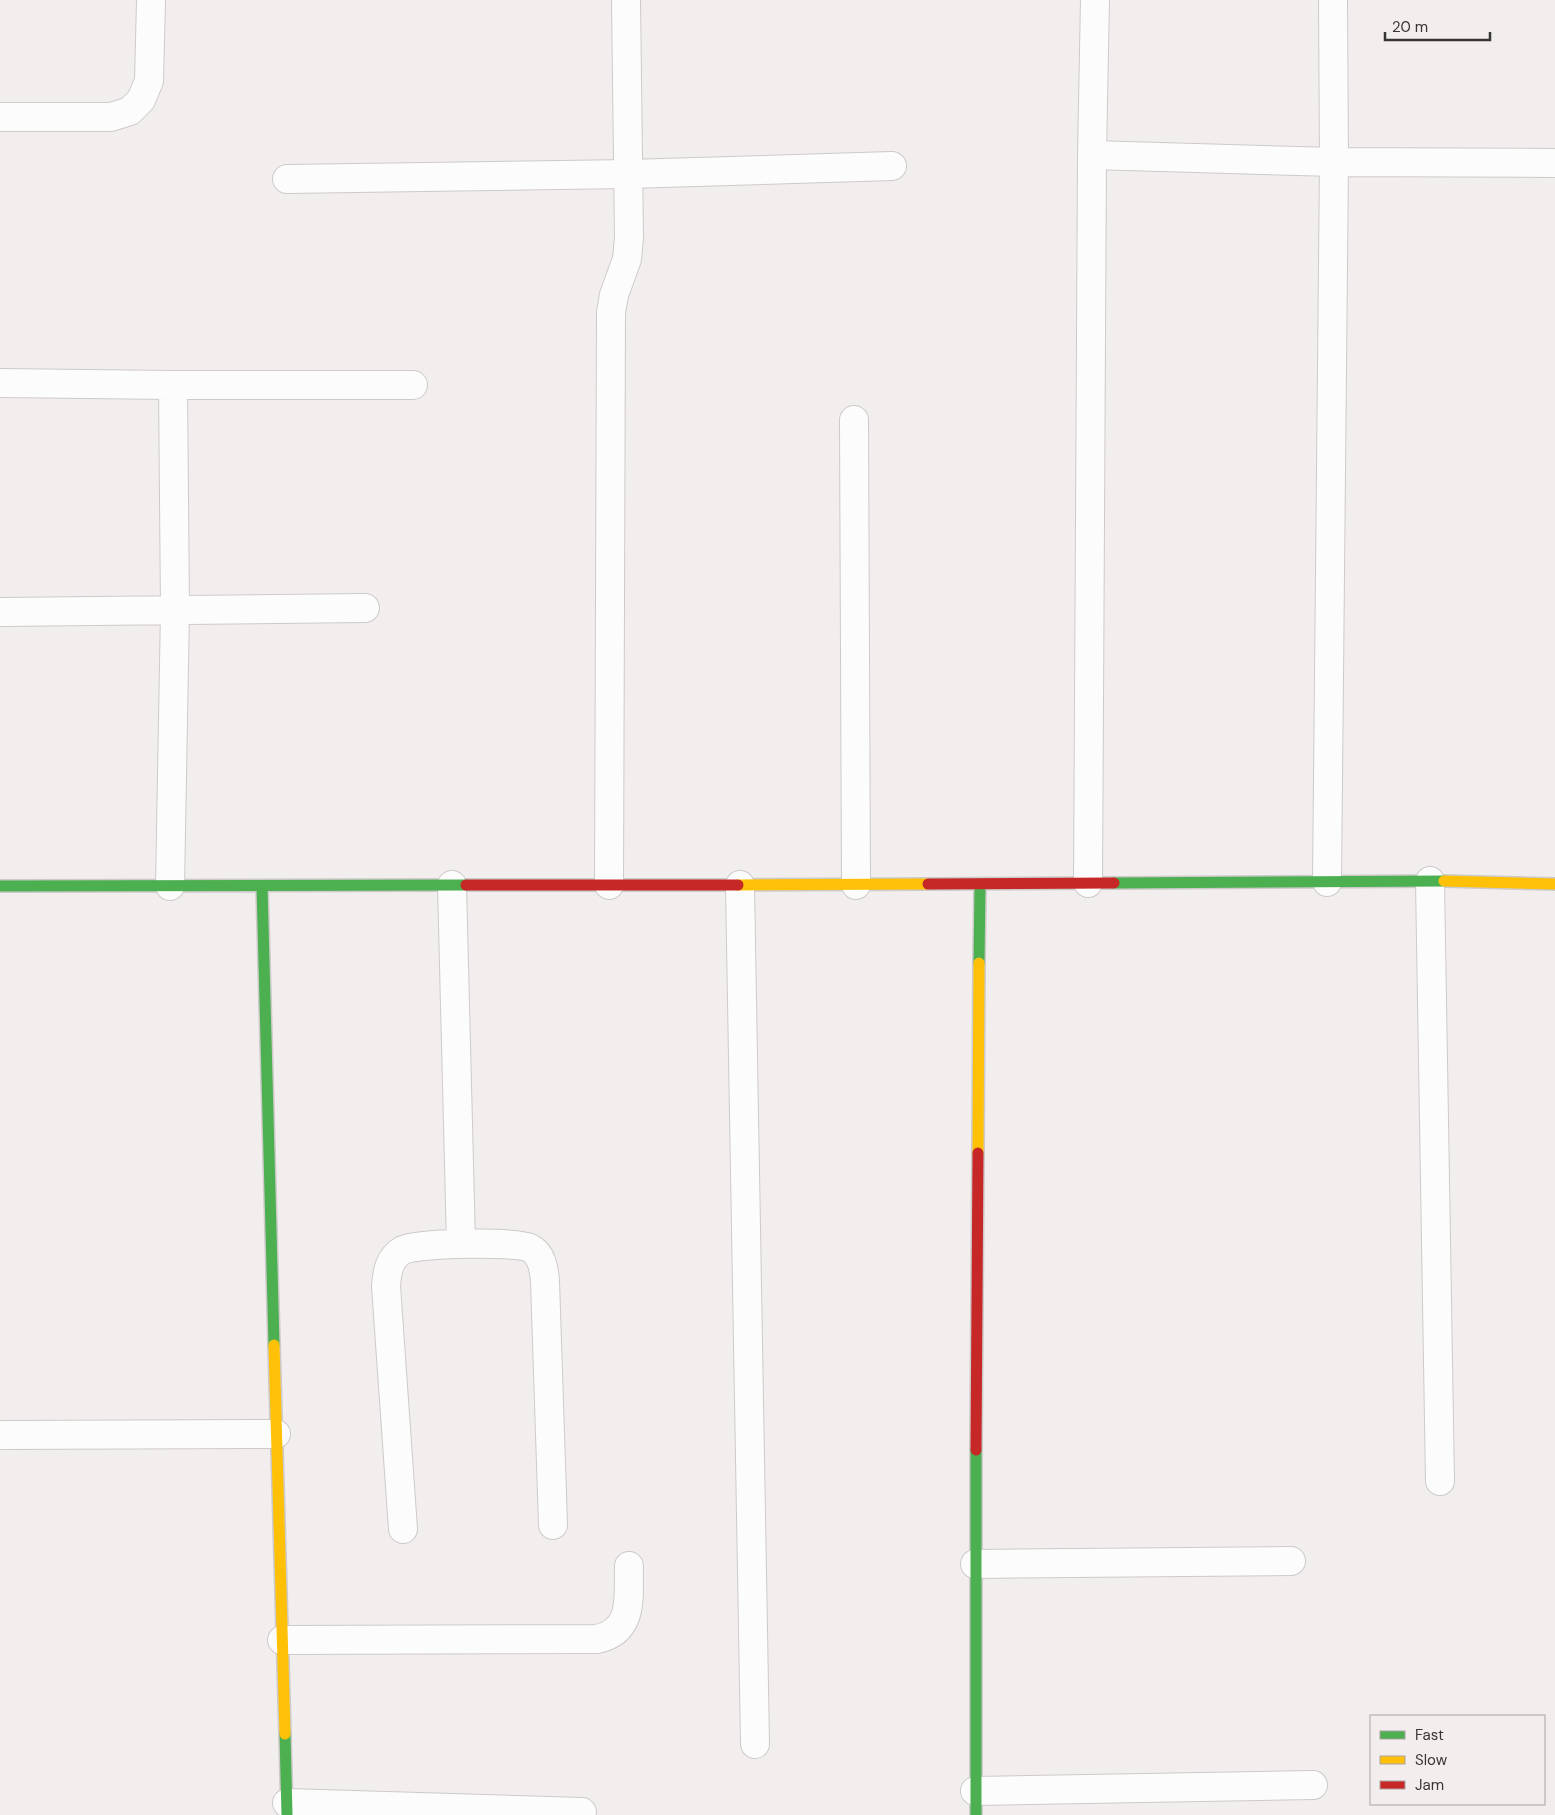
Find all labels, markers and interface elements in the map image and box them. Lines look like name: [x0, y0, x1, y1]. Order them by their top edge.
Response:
scale bar: [1385, 10, 1490, 42]
text: 20 m: [1392, 17, 1428, 37]
legend: [1370, 1715, 1545, 1805]
text: Fast: [1415, 1725, 1444, 1745]
text: Slow: [1415, 1750, 1448, 1770]
text: Jam: [1415, 1775, 1444, 1795]

